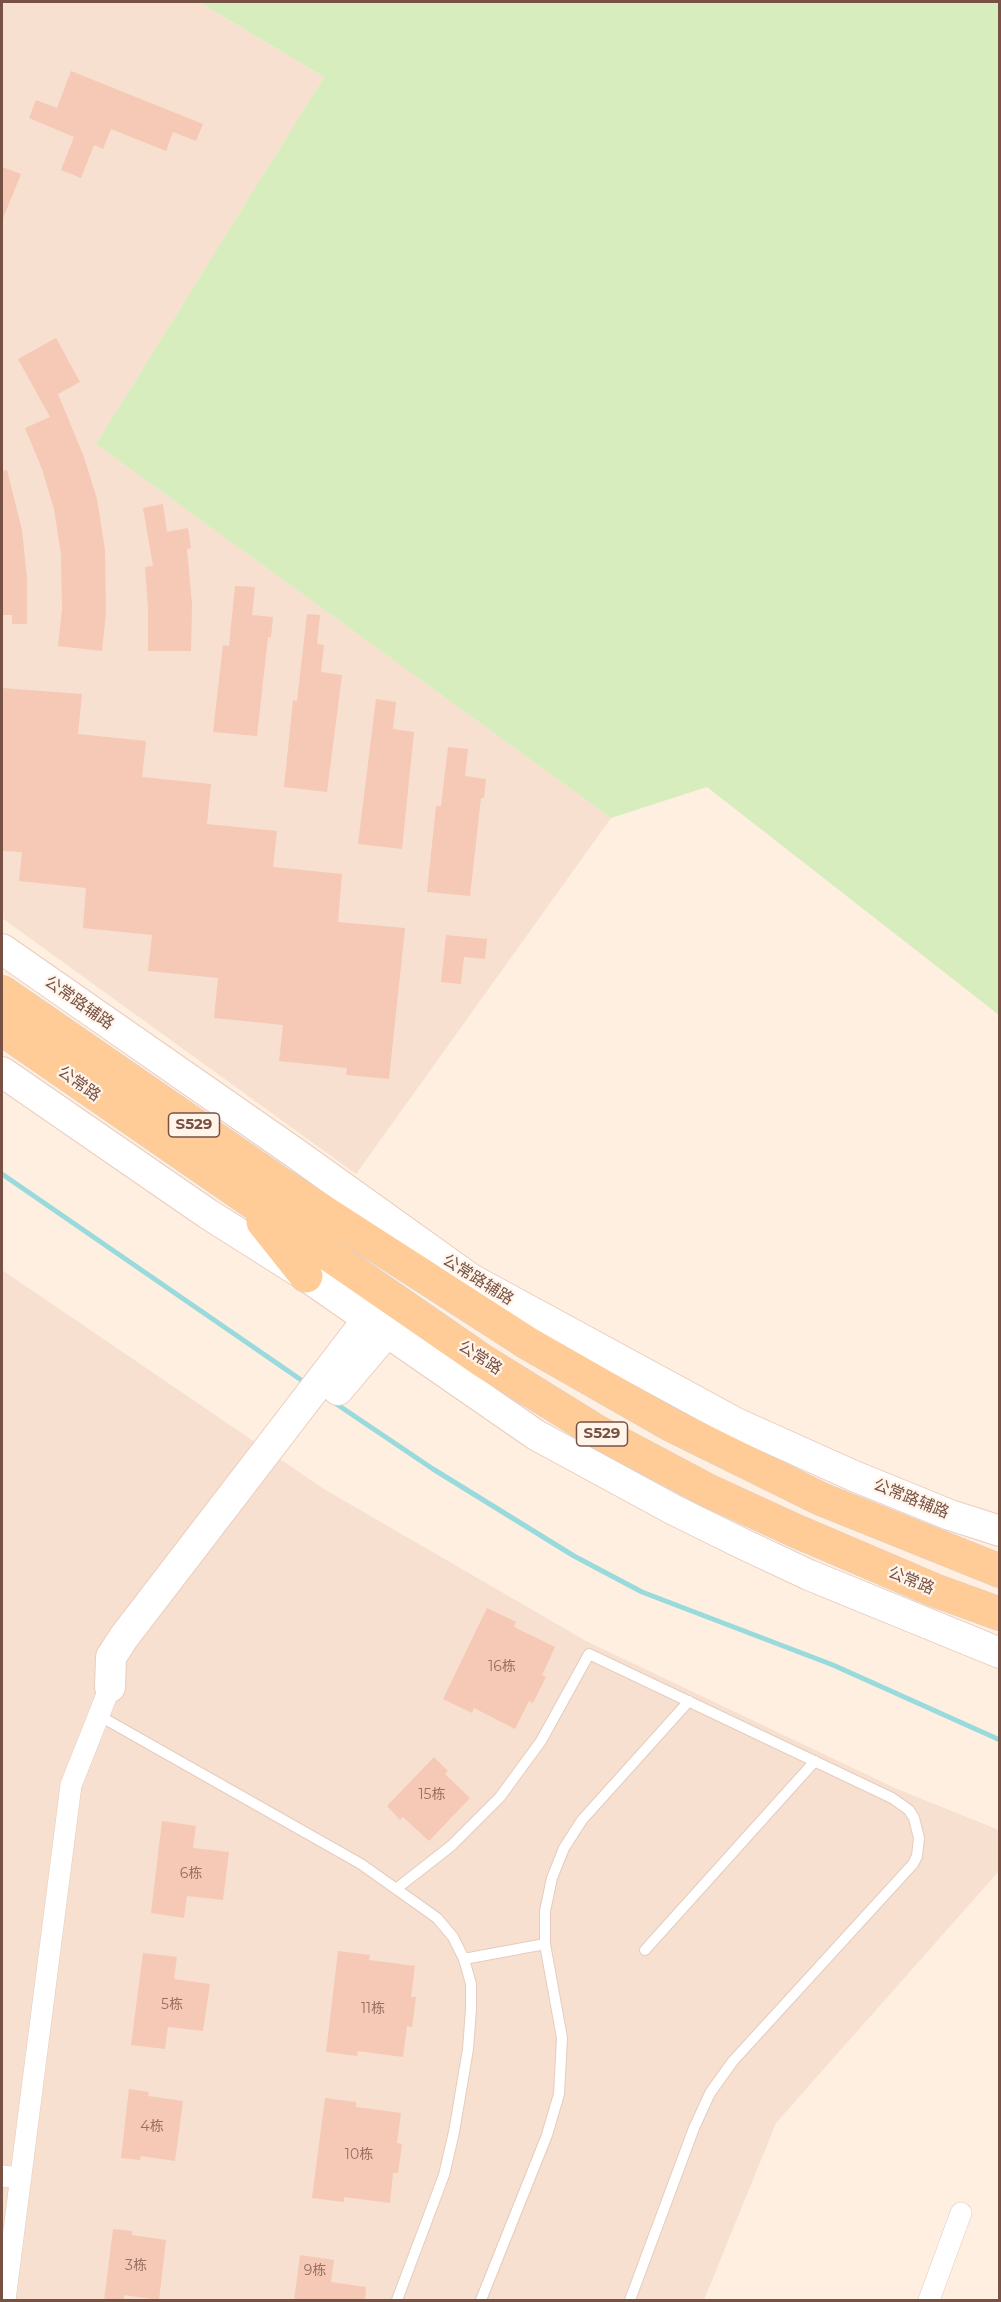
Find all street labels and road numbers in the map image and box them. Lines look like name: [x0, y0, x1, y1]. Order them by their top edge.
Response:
street label: 公常路辅路: [41, 972, 117, 1034]
street label: 公常路: [54, 1062, 104, 1106]
road number: S529: [168, 1113, 220, 1137]
street label: 公常路辅路: [439, 1251, 517, 1309]
street label: 公常路: [455, 1337, 505, 1379]
road number: S529: [576, 1422, 628, 1446]
street label: 公常路辅路: [870, 1475, 952, 1523]
street label: 公常路: [885, 1563, 937, 1599]

